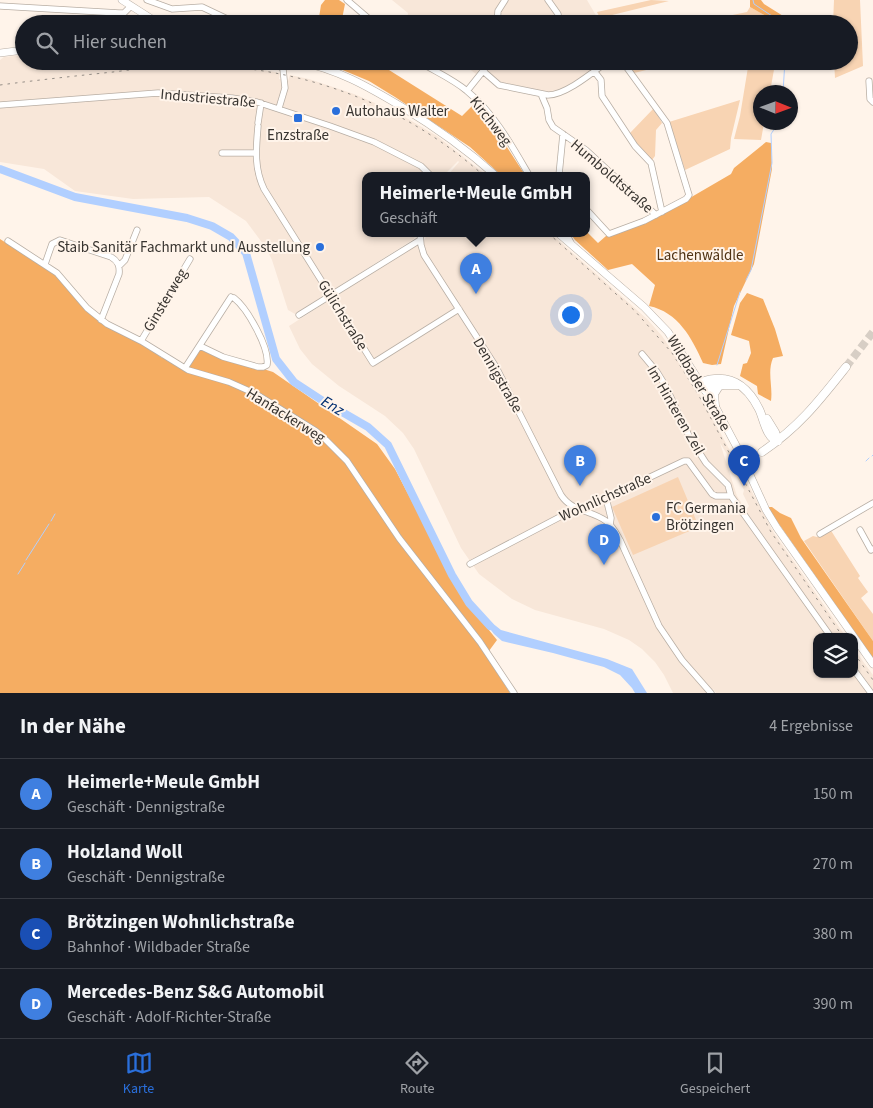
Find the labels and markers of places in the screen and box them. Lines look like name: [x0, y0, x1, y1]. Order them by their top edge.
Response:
place label: Autohaus Walter: [346, 101, 450, 122]
marker: Autohaus Walter: [330, 105, 342, 117]
marker: Enzstraße: [292, 112, 304, 124]
place label: Enzstraße: [267, 125, 329, 146]
place label: Staib Sanitär Fachmarkt und Ausstellung: [57, 237, 310, 258]
marker: Staib Sanitär Fachmarkt und Ausstellung: [314, 241, 326, 253]
pin: A: [460, 253, 492, 294]
pin: B: [564, 445, 596, 486]
pin: C: [728, 445, 760, 486]
place label: FC Germania Brötzingen: [666, 498, 746, 536]
marker: FC Germania Brötzingen: [650, 511, 662, 523]
pin: D: [588, 524, 620, 565]

